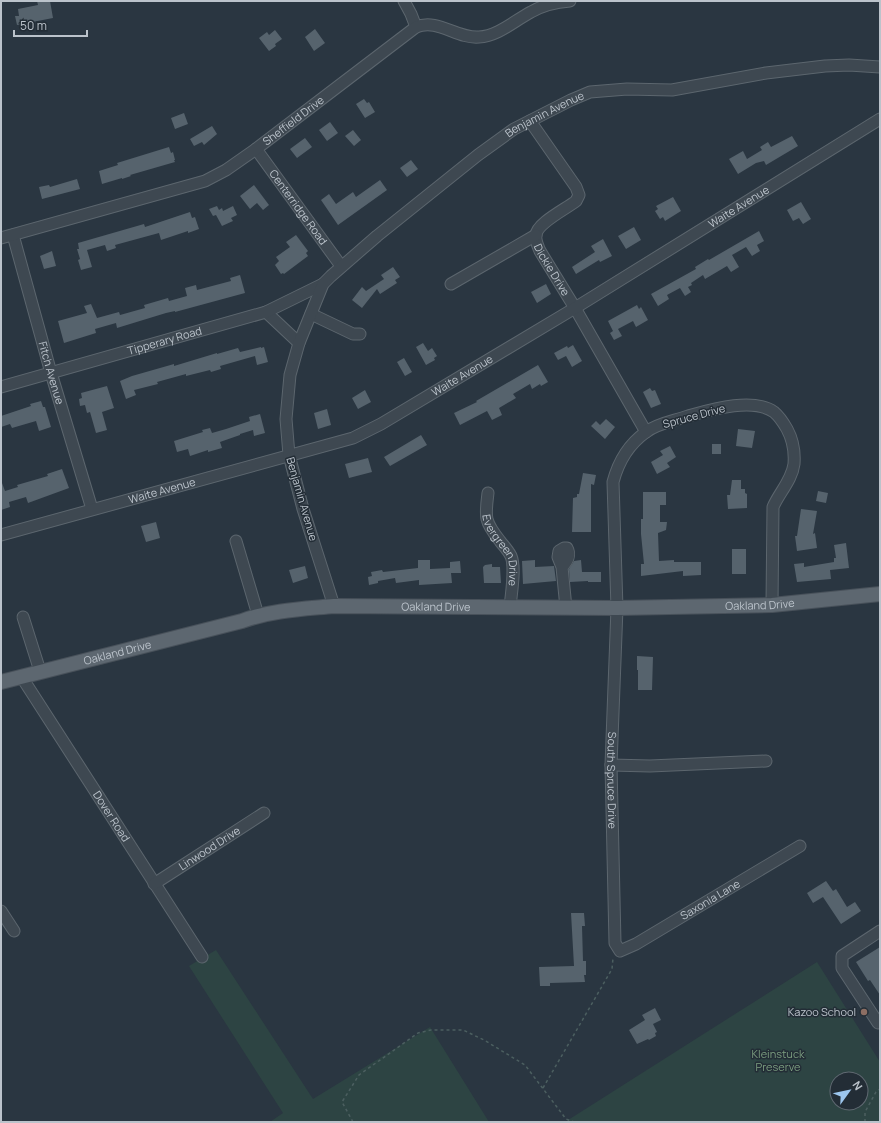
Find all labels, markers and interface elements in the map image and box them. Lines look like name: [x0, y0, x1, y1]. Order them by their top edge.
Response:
scale bar: [14, 12, 87, 38]
text: 50 m: [20, 17, 47, 34]
street label: Benjamin Avenue: [502, 87, 587, 140]
street label: Sheffield Drive: [259, 92, 327, 148]
street label: Centerridge Road: [266, 166, 331, 248]
street label: Waite Avenue: [705, 181, 772, 231]
street label: Dickie Drive: [531, 241, 574, 299]
street label: Tipperary Road: [126, 323, 203, 358]
street label: Fitch Avenue: [36, 339, 68, 406]
street label: Waite Avenue: [428, 351, 496, 399]
street label: Spruce Drive: [661, 400, 727, 431]
street label: Benjamin Avenue: [283, 455, 322, 543]
street label: Waite Avenue: [127, 474, 198, 507]
street label: Evergreen Drive: [479, 513, 521, 587]
street label: Oakland Drive: [725, 595, 796, 613]
street label: Oakland Drive: [401, 598, 471, 614]
street label: Oakland Drive: [82, 636, 153, 668]
street label: South Spruce Drive: [604, 731, 620, 830]
street label: Dover Road: [90, 788, 134, 844]
street label: Linwood Drive: [175, 822, 243, 873]
street label: Saxonia Lane: [677, 875, 743, 923]
place label: Kazoo School: [788, 1004, 856, 1019]
marker: Kazoo School: [859, 1007, 869, 1017]
park label: Kleinstuck Preserve: [752, 1046, 805, 1074]
north arrow: [829, 1071, 869, 1111]
text: N: [849, 1078, 866, 1093]

